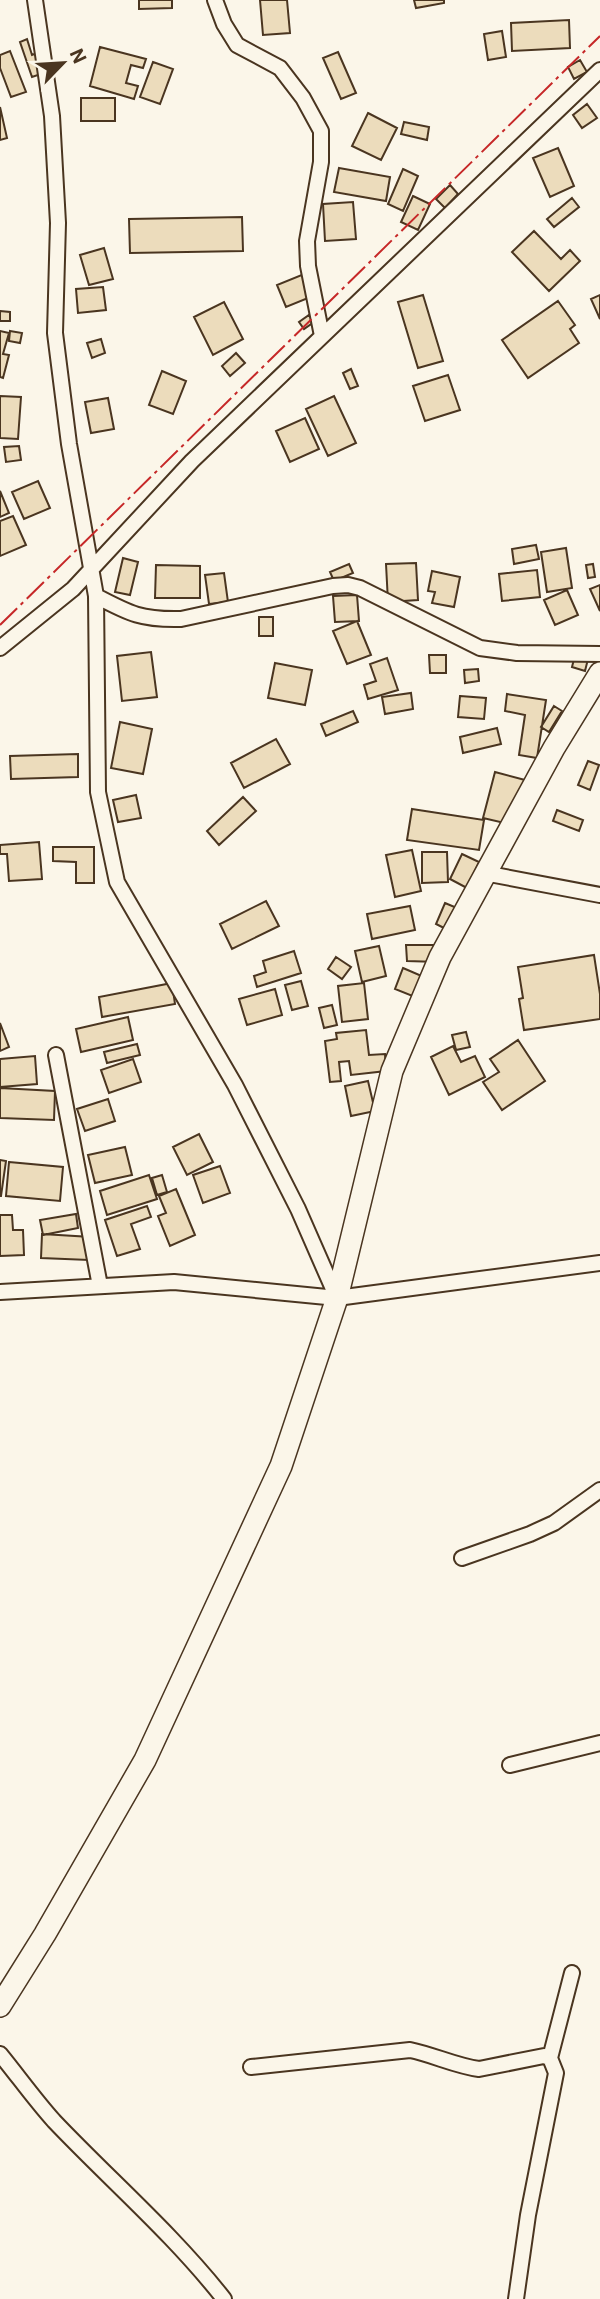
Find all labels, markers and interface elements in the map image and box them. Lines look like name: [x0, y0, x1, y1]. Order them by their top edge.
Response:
north arrow: [28, 28, 98, 98]
text: N: [65, 45, 91, 67]

